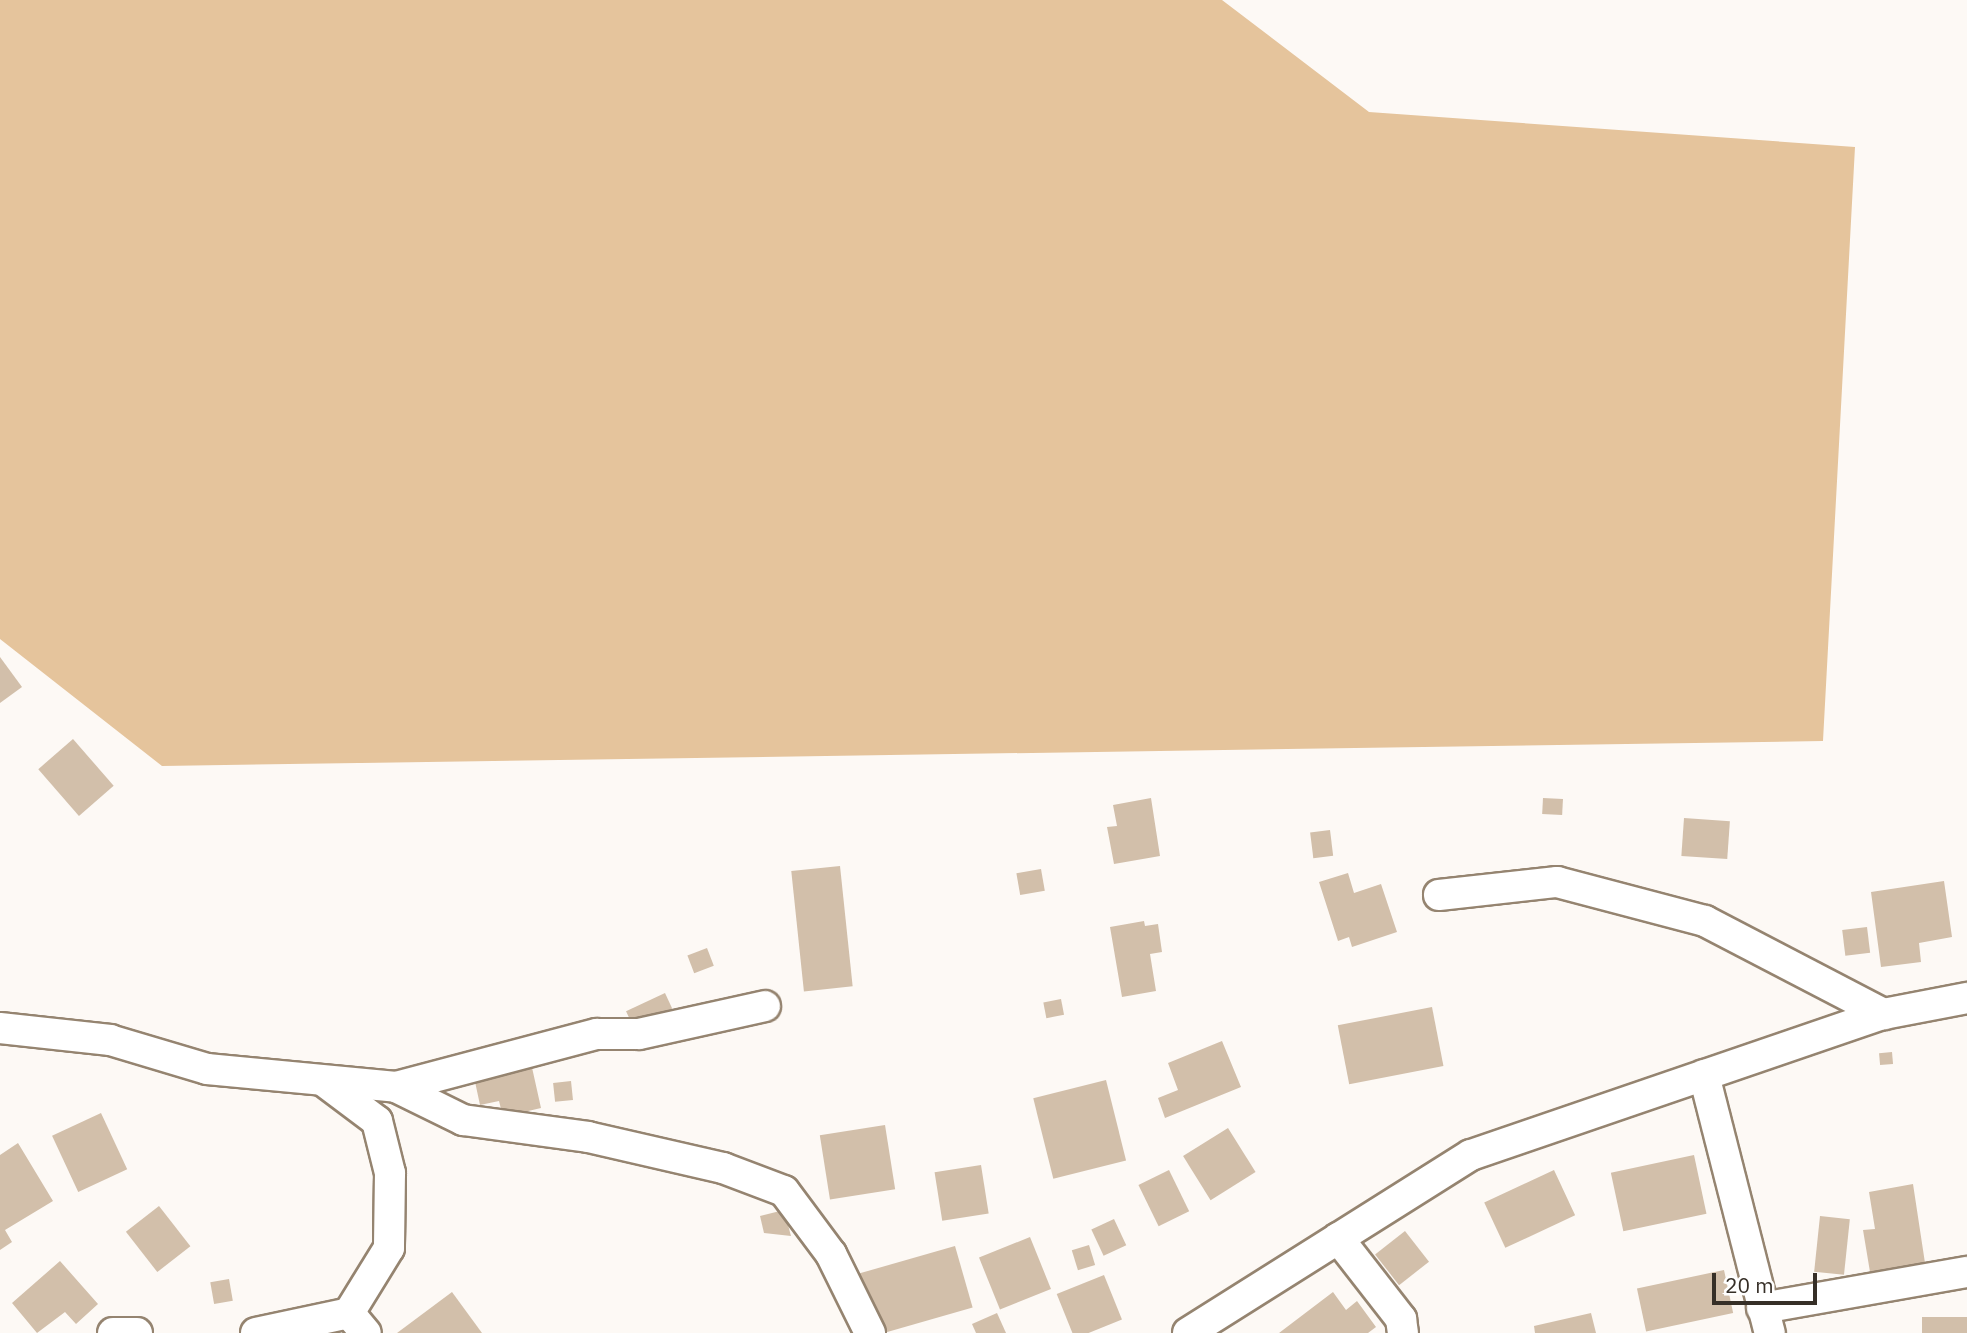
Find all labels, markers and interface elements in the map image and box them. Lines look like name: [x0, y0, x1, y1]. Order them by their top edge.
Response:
scale bar: [1715, 1260, 1820, 1304]
text: 20 m: [1725, 1271, 1774, 1299]

